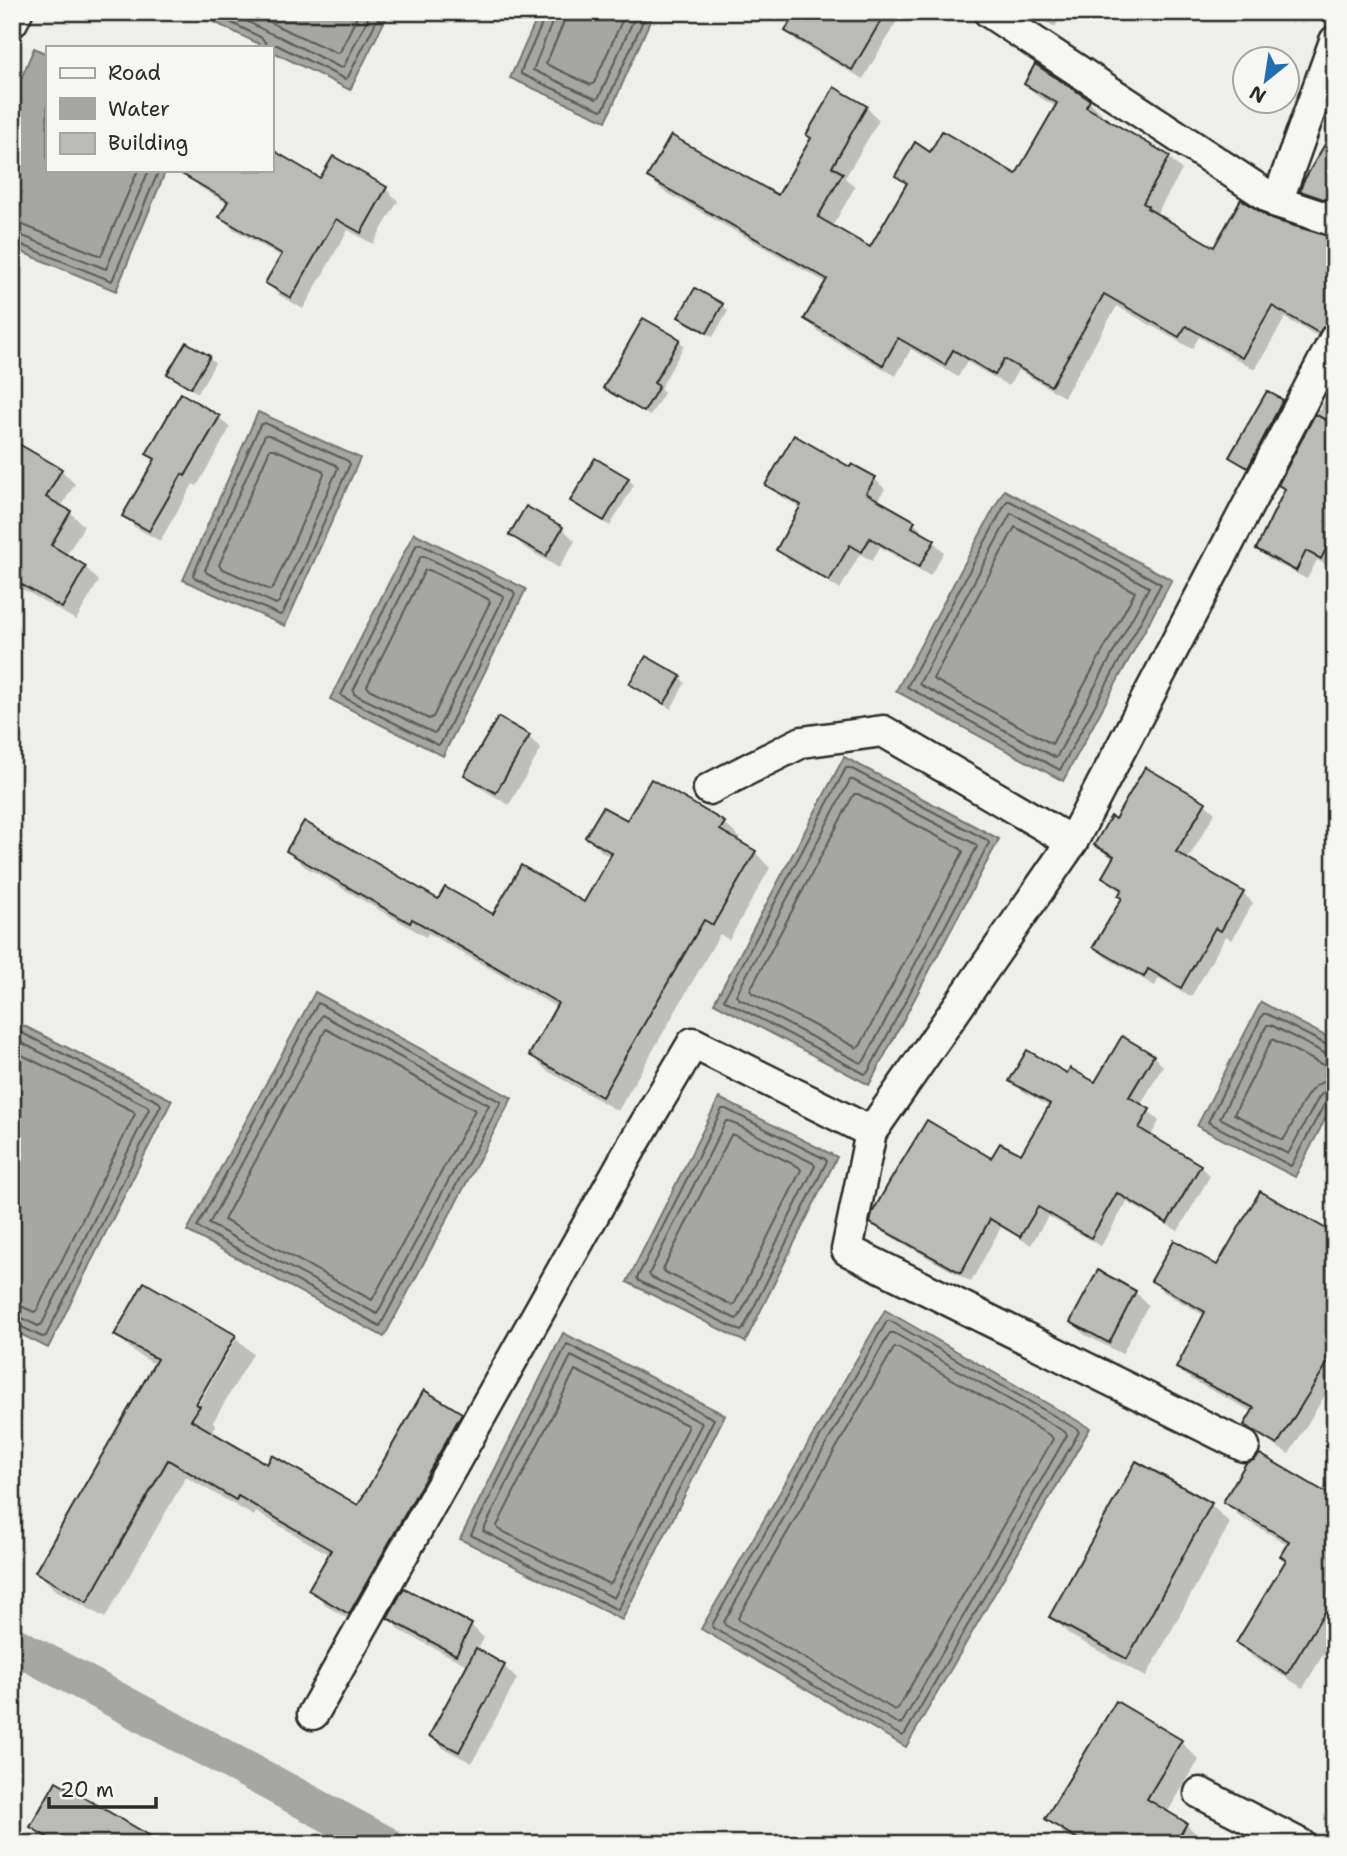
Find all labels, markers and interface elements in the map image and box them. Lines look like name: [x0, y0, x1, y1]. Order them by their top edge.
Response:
legend: [46, 46, 273, 172]
north arrow: [1232, 46, 1302, 116]
text: Road: [108, 59, 161, 87]
text: N: [1245, 80, 1271, 109]
text: Water: [108, 95, 170, 123]
text: Building: [108, 129, 188, 157]
scale bar: [49, 1765, 156, 1809]
text: 20 m: [60, 1776, 114, 1804]

